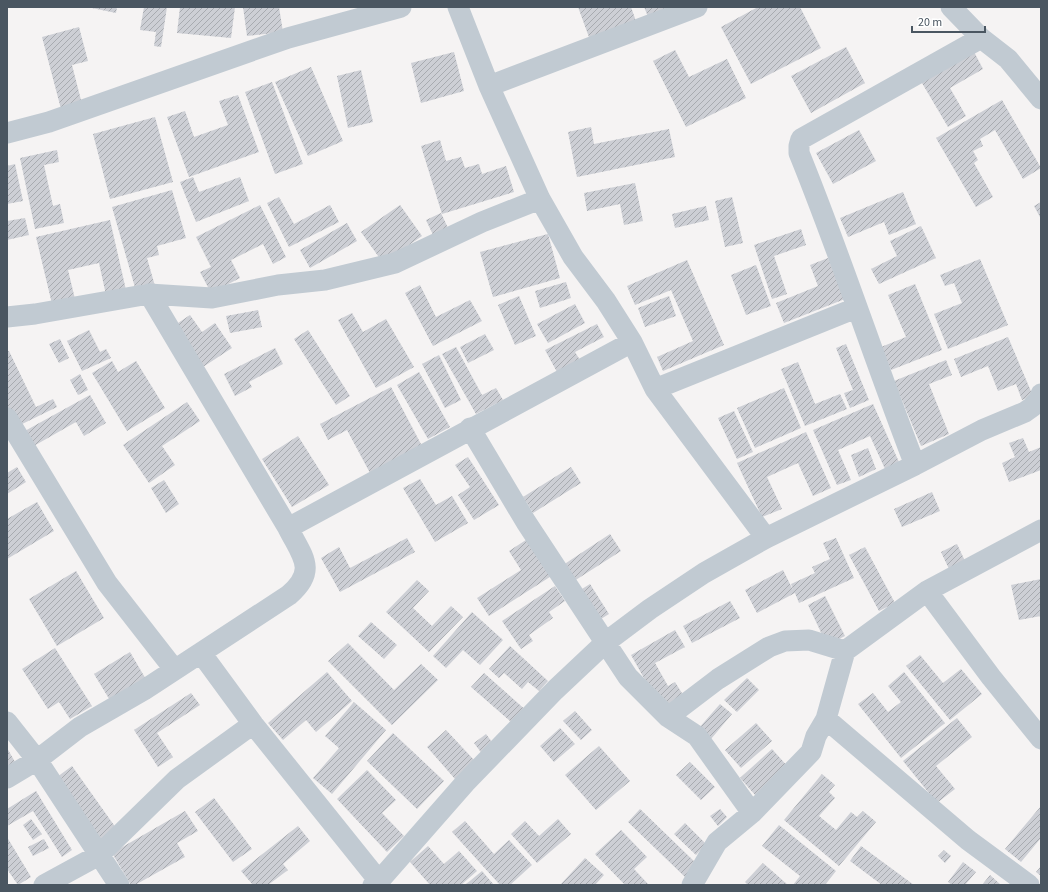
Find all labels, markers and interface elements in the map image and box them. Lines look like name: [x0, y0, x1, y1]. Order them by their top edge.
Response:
scale bar: [912, 8, 985, 34]
text: 20 m: [918, 14, 942, 31]

